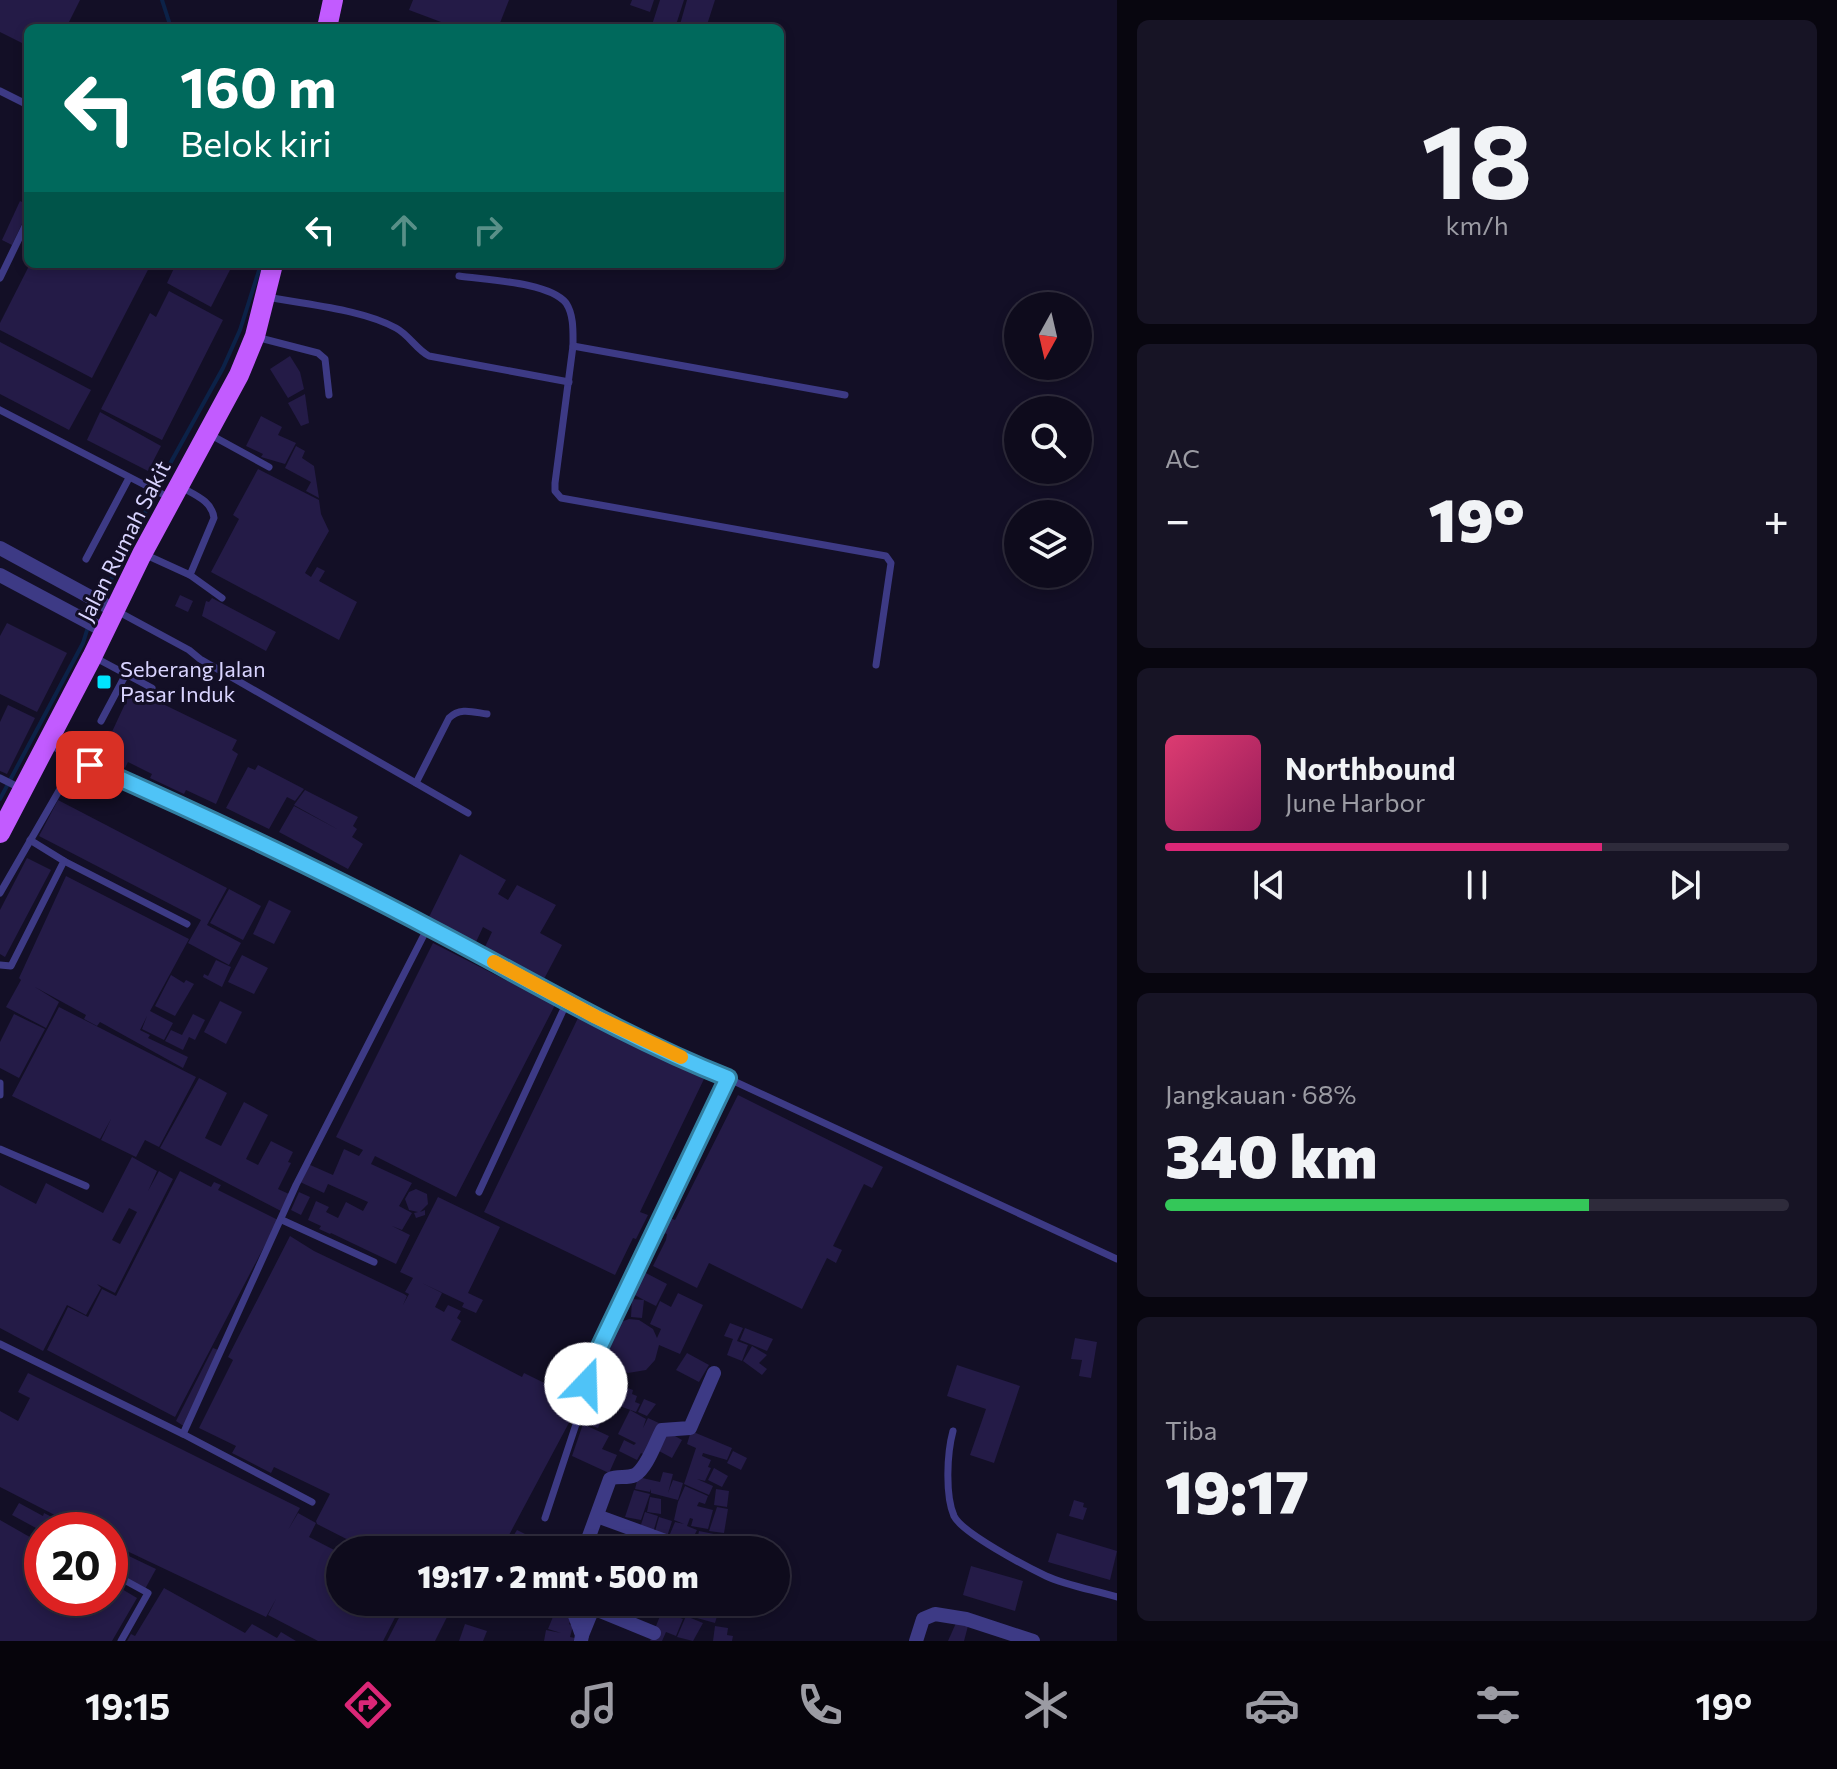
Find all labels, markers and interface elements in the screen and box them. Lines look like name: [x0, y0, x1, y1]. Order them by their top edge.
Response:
text: 160 m: [180, 51, 337, 120]
icon: left: [48, 56, 152, 160]
text: 18: [1421, 93, 1533, 220]
text: Belok kiri: [180, 120, 332, 164]
icon: left: [298, 208, 342, 252]
icon: ahead: [382, 208, 426, 252]
icon: right: [466, 208, 510, 252]
text: km/h: [1445, 209, 1509, 240]
north arrow: [1004, 292, 1092, 380]
map controls: [1004, 292, 1092, 588]
button: search: [1004, 396, 1092, 484]
text: AC: [1165, 442, 1200, 473]
street label: Jalan Rumah Sakit: [71, 456, 176, 626]
text: 19°: [1428, 481, 1525, 554]
text: −: [1165, 491, 1190, 545]
text: +: [1763, 491, 1789, 545]
button: layers: [1004, 500, 1092, 588]
place label: Seberang Jalan Pasar Induk: [120, 655, 266, 707]
marker: Seberang Jalan Pasar Induk: [95, 673, 113, 691]
pin: [56, 731, 124, 799]
icon: arrive: [68, 743, 112, 787]
text: Northbound: [1285, 749, 1456, 786]
text: June Harbor: [1285, 786, 1425, 817]
icon: previous: [1247, 863, 1291, 907]
icon: pause: [1455, 863, 1499, 907]
icon: next: [1663, 863, 1707, 907]
text: Jangkauan · 68%: [1165, 1078, 1356, 1109]
text: 340 km: [1165, 1117, 1377, 1190]
position arrow: [544, 1342, 628, 1426]
text: Tiba: [1165, 1414, 1217, 1445]
text: 19:17: [1165, 1453, 1309, 1526]
speed limit sign: 20: [24, 1512, 128, 1616]
text: 19:17 · 2 mnt · 500 m: [418, 1557, 698, 1594]
icon: directions: [340, 1677, 396, 1733]
icon: music: [566, 1677, 622, 1733]
icon: phone: [792, 1677, 848, 1733]
icon: climate: [1018, 1677, 1074, 1733]
icon: car: [1244, 1677, 1300, 1733]
icon: filters: [1470, 1677, 1526, 1733]
text: 19:15: [85, 1683, 170, 1727]
text: 19°: [1695, 1683, 1752, 1727]

